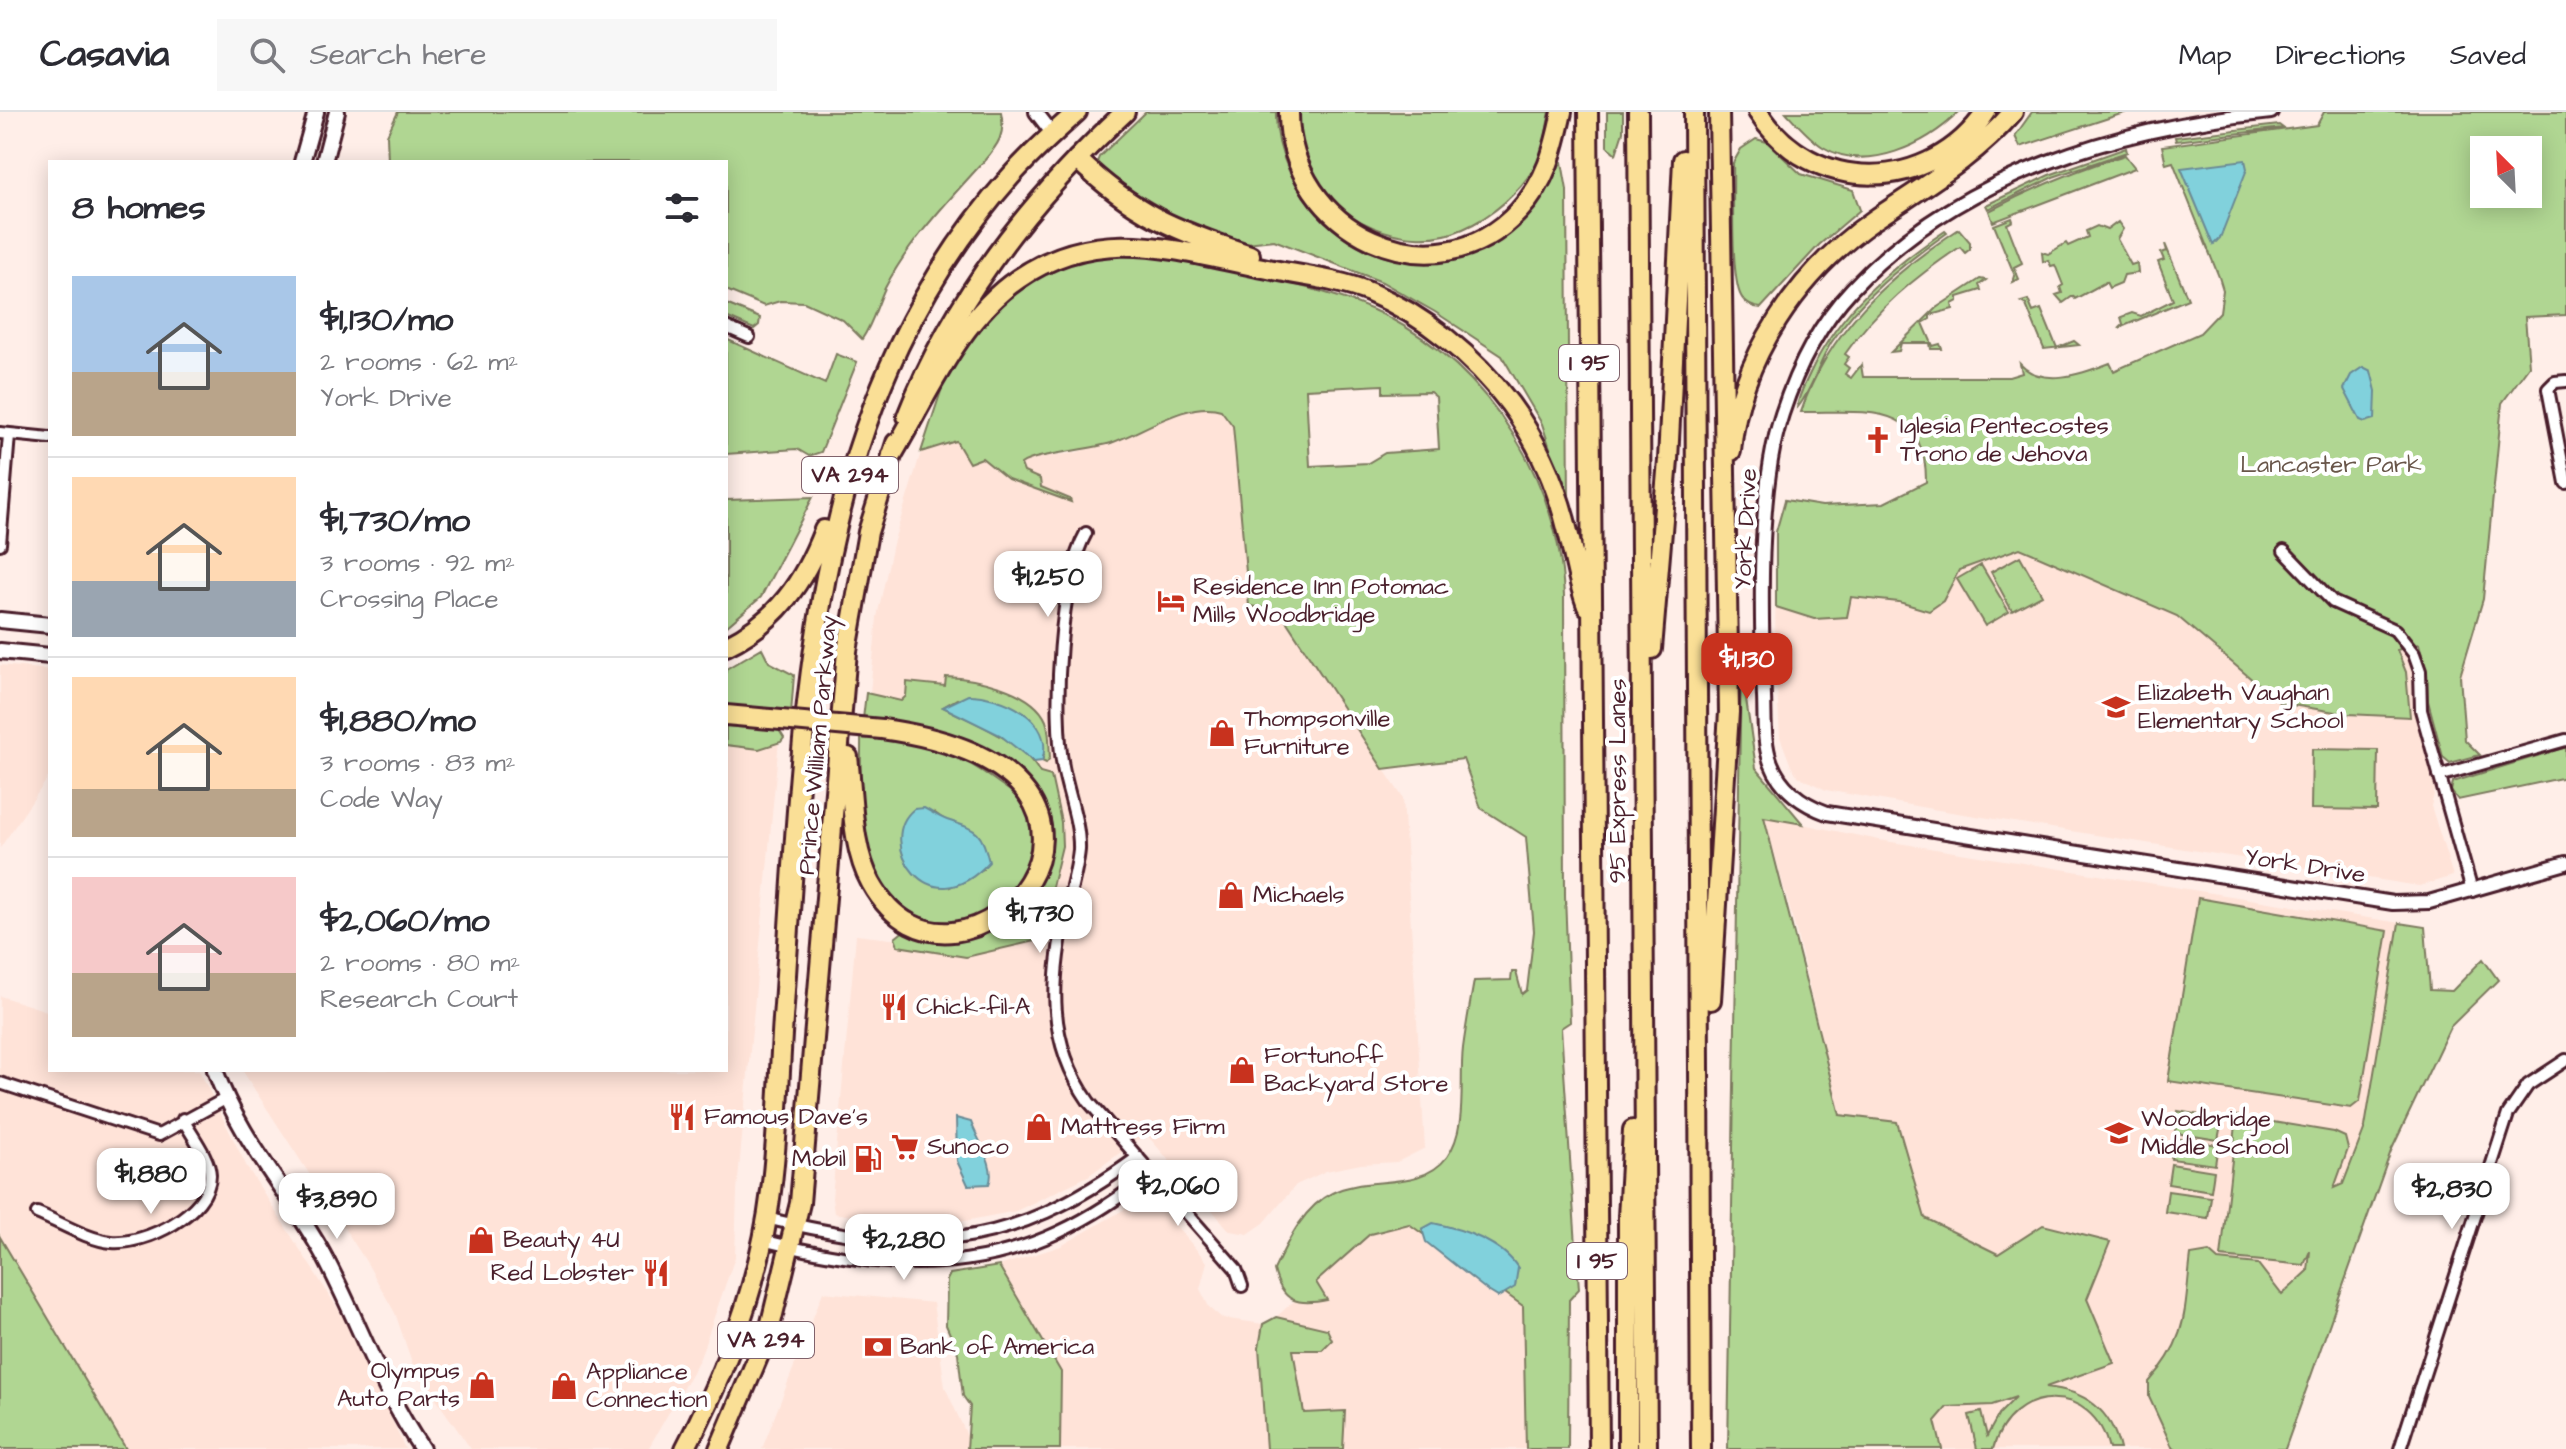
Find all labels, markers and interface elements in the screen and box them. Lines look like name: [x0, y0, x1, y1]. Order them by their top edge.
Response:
search box: [217, 19, 777, 91]
text: Casavia: [40, 29, 169, 81]
icon: search: [245, 33, 289, 77]
text: Search here: [309, 34, 486, 76]
text: Map: [2179, 36, 2232, 75]
text: Directions: [2276, 36, 2406, 75]
text: Saved: [2450, 36, 2526, 75]
north arrow: [2470, 136, 2542, 208]
map controls: [2470, 136, 2542, 208]
text: 8 homes: [72, 184, 206, 232]
icon: filters: [660, 186, 704, 230]
text: $1,130/mo: [320, 296, 453, 344]
icon: home: [136, 308, 232, 404]
text: 2 rooms · 62 m²: [320, 344, 518, 380]
road number: I 95: [1559, 345, 1619, 381]
text: York Drive: [320, 380, 452, 416]
place label: Iglesia Pentecostes Trono de Jehova: [1900, 409, 2109, 471]
church icon: Iglesia Pentecostes Trono de Jehova: [1863, 425, 1893, 455]
park label: Lancaster Park: [2240, 448, 2422, 482]
road number: VA 294: [802, 457, 898, 493]
street label: York Drive: [1726, 467, 1766, 591]
text: $1,730/mo: [320, 497, 470, 545]
icon: home: [136, 509, 232, 605]
text: 3 rooms · 92 m²: [320, 545, 515, 581]
pin: $1,250: [983, 551, 1113, 619]
text: $1,250: [1012, 559, 1084, 595]
place label: Residence Inn Potomac Mills Woodbridge: [1193, 570, 1449, 633]
text: Crossing Place: [320, 581, 499, 617]
hotel icon: Residence Inn Potomac Mills Woodbridge: [1156, 586, 1186, 616]
street label: Prince William Parkway: [790, 614, 847, 876]
pin: $1,130: [1682, 633, 1812, 701]
text: $1,130: [1719, 641, 1775, 677]
place label: Elizabeth Vaughan Elementary School: [2138, 676, 2344, 739]
street label: 95 Express Lanes: [1601, 679, 1635, 883]
school or university icon: Elizabeth Vaughan Elementary School: [2101, 692, 2131, 722]
text: $1,880/mo: [320, 697, 476, 745]
place label: Thompsonville Furniture: [1244, 702, 1391, 764]
icon: home: [136, 709, 232, 805]
shop icon: Thompsonville Furniture: [1207, 718, 1237, 748]
text: 3 rooms · 83 m²: [320, 745, 515, 781]
text: Code Way: [320, 781, 443, 817]
street label: York Drive: [2242, 840, 2368, 892]
place label: Michaels: [1253, 878, 1345, 912]
shop icon: Michaels: [1216, 880, 1246, 910]
pin: $1,730: [975, 887, 1105, 955]
text: $1,730: [1006, 895, 1074, 931]
text: $2,060/mo: [320, 897, 490, 945]
icon: home: [136, 909, 232, 1005]
text: 2 rooms · 80 m²: [320, 945, 520, 981]
text: Research Court: [320, 981, 518, 1017]
place label: Chick-fil-A: [916, 990, 1030, 1024]
restaurant icon: Chick-fil-A: [879, 992, 909, 1022]
place label: Fortunoff Backyard Store: [1264, 1039, 1449, 1102]
shop icon: Fortunoff Backyard Store: [1227, 1055, 1257, 1085]
place label: Famous Dave's: [704, 1100, 868, 1134]
restaurant icon: Famous Dave's: [667, 1102, 697, 1132]
place label: Woodbridge Middle School: [2141, 1102, 2289, 1164]
place label: Mattress Firm: [1061, 1110, 1225, 1144]
shop icon: Mattress Firm: [1024, 1112, 1054, 1142]
school or university icon: Woodbridge Middle School: [2104, 1118, 2134, 1148]
place label: Sunoco: [927, 1130, 1009, 1164]
supermarket icon: Sunoco: [890, 1132, 920, 1162]
place label: Mobil: [792, 1142, 846, 1176]
fuel station icon: Mobil: [853, 1144, 883, 1174]
pin: $1,880: [86, 1148, 216, 1216]
text: $1,880: [115, 1156, 187, 1192]
pin: $2,060: [1113, 1160, 1243, 1228]
pin: $2,830: [2387, 1163, 2517, 1231]
text: $2,060: [1136, 1168, 1220, 1204]
text: $2,830: [2412, 1171, 2492, 1207]
pin: $3,890: [272, 1173, 402, 1241]
text: $3,890: [297, 1181, 377, 1217]
pin: $2,280: [839, 1214, 969, 1282]
text: $2,280: [863, 1222, 945, 1258]
place label: Beauty 4U: [503, 1223, 620, 1258]
shop icon: Beauty 4U: [466, 1225, 496, 1255]
road number: I 95: [1567, 1243, 1627, 1279]
place label: Red Lobster: [490, 1256, 634, 1290]
restaurant icon: Red Lobster: [641, 1258, 671, 1288]
road number: VA 294: [718, 1322, 814, 1358]
place label: Bank of America: [900, 1330, 1094, 1364]
bank icon: Bank of America: [863, 1332, 893, 1362]
place label: Olympus Auto Parts: [337, 1354, 460, 1416]
place label: Appliance Connection: [586, 1355, 708, 1417]
shop icon: Olympus Auto Parts: [467, 1370, 497, 1400]
shop icon: Appliance Connection: [549, 1371, 579, 1401]

